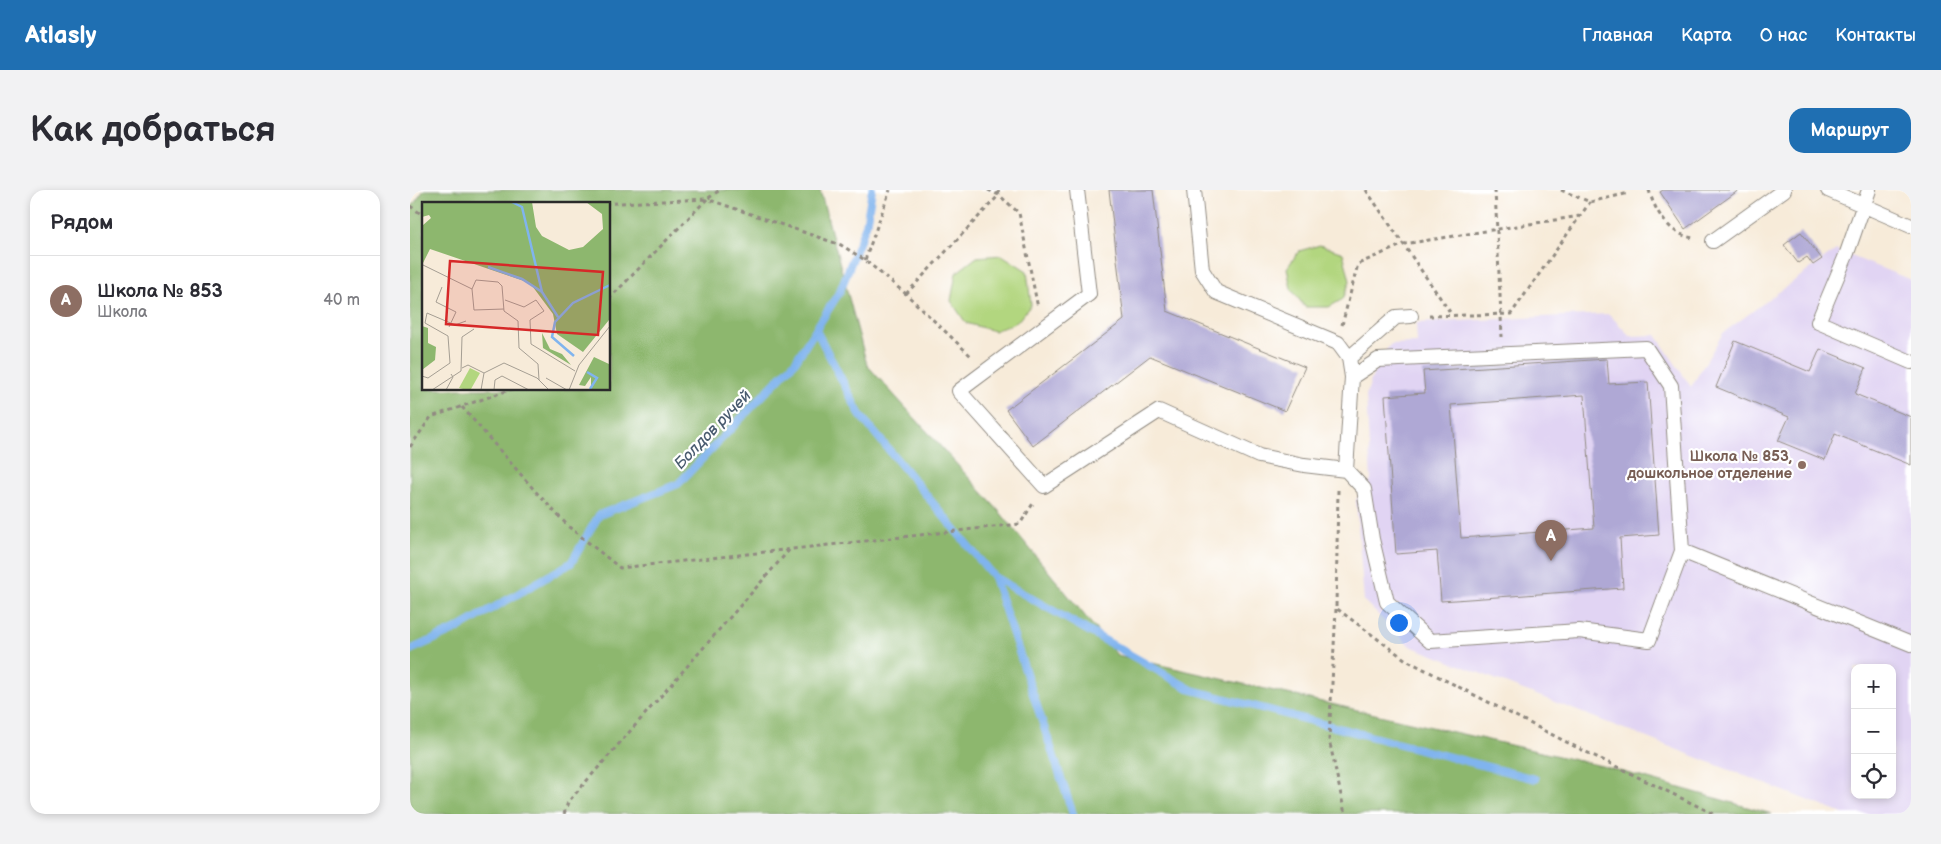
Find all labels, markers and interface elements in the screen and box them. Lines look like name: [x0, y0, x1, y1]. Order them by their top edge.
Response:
text: Atlasly: [25, 21, 96, 50]
text: Главная: [1582, 25, 1653, 46]
text: Карта: [1681, 25, 1732, 46]
text: О нас: [1760, 25, 1807, 46]
text: Контакты: [1835, 25, 1916, 46]
button: Маршрут: [1789, 108, 1911, 153]
text: Как добраться: [30, 109, 276, 152]
inset map: [422, 202, 610, 390]
text: Рядом: [50, 210, 113, 235]
text: Школа № 853: [97, 280, 223, 303]
text: A: [61, 291, 71, 310]
text: 40 m: [323, 291, 360, 310]
text: Школа: [97, 303, 147, 322]
water label: Болдов ручей: [671, 387, 755, 473]
place label: Школа № 853, дошкольное отделение: [1626, 447, 1792, 483]
marker: Школа № 853, дошкольное отделение: [1796, 459, 1808, 471]
pin: A: [1535, 520, 1567, 561]
your location: [1386, 610, 1412, 636]
map controls: [1851, 664, 1896, 799]
button: +: [1851, 664, 1896, 709]
button: −: [1851, 709, 1896, 754]
button: locate: [1851, 754, 1896, 799]

